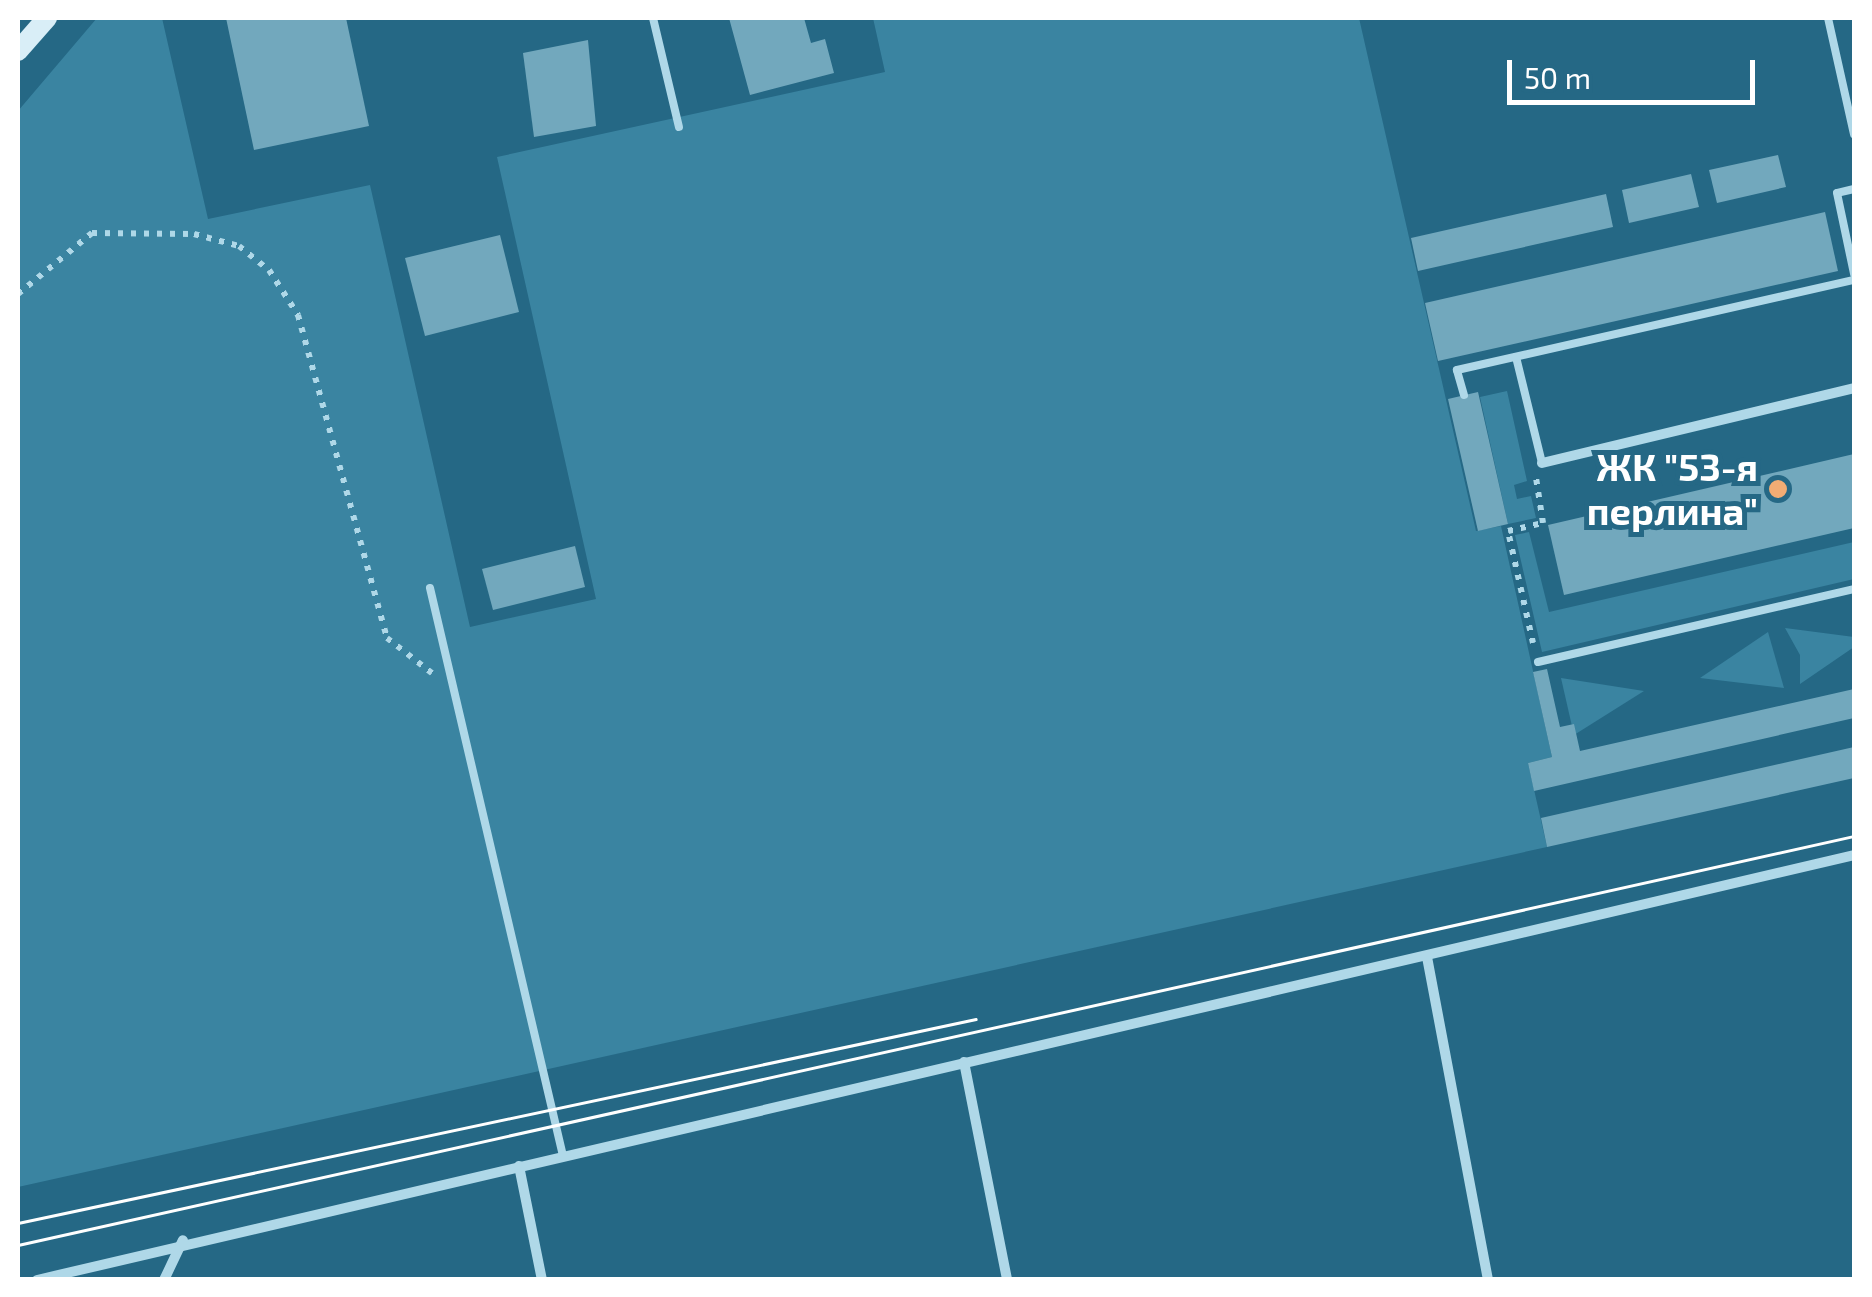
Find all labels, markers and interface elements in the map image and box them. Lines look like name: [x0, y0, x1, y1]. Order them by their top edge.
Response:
scale bar: [1512, 40, 1760, 102]
text: 50 m: [1524, 59, 1591, 95]
place label: ЖК "53-я перлина": [1587, 444, 1758, 534]
marker: ЖК "53-я перлина": [1767, 478, 1789, 500]

